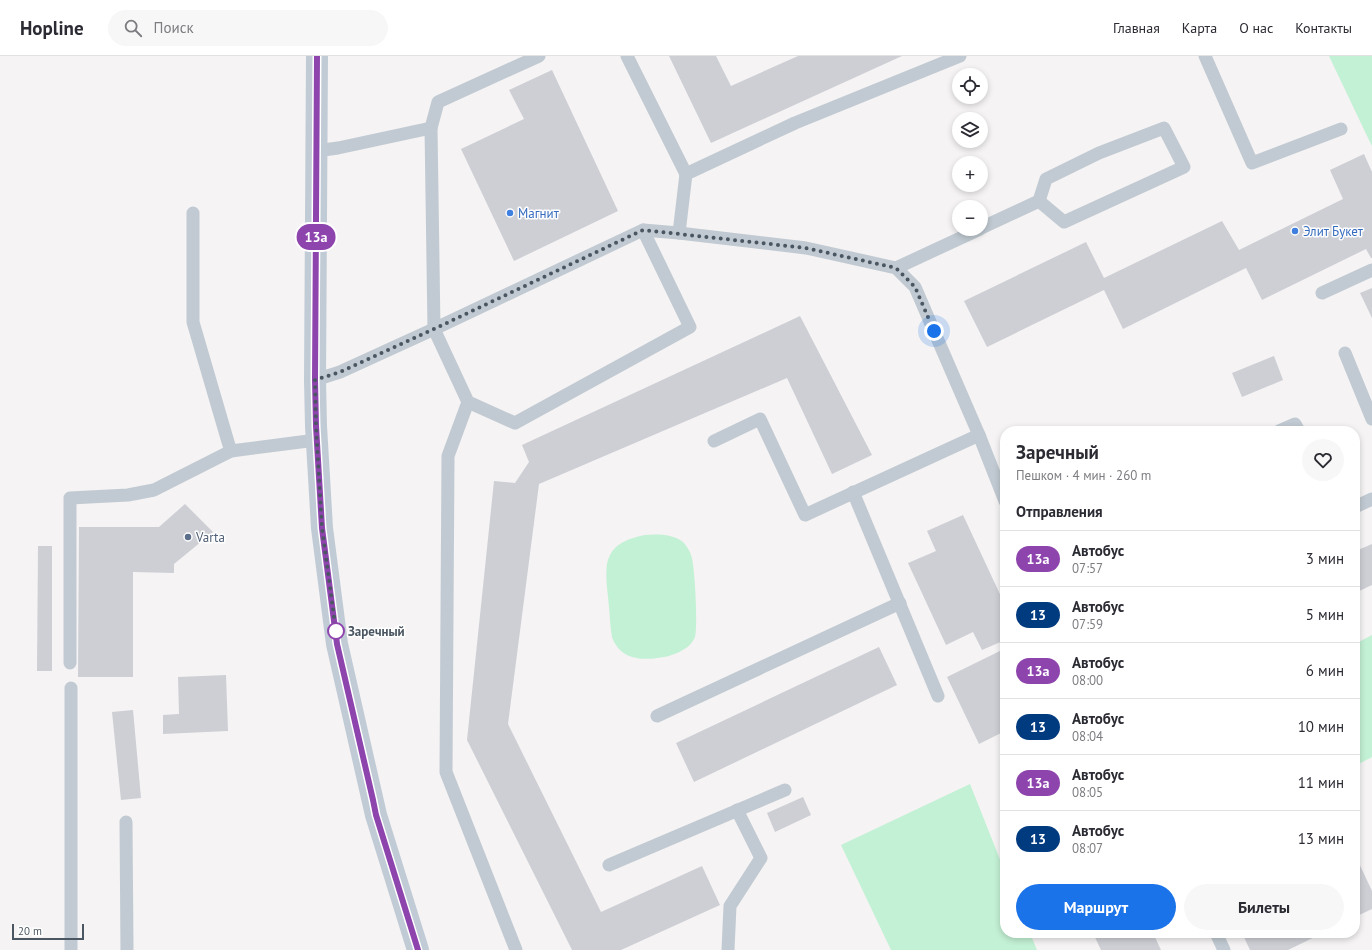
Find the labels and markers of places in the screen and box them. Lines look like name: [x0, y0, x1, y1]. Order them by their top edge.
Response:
place label: Магнит: [518, 205, 560, 222]
marker: Магнит: [505, 208, 515, 218]
place label: Элит Букет: [1303, 223, 1364, 240]
marker: Элит Букет: [1290, 226, 1300, 236]
place label: Varta: [195, 529, 225, 546]
marker: Varta: [183, 532, 193, 542]
marker: Заречный: [327, 622, 345, 640]
place label: Заречный: [348, 623, 405, 640]

